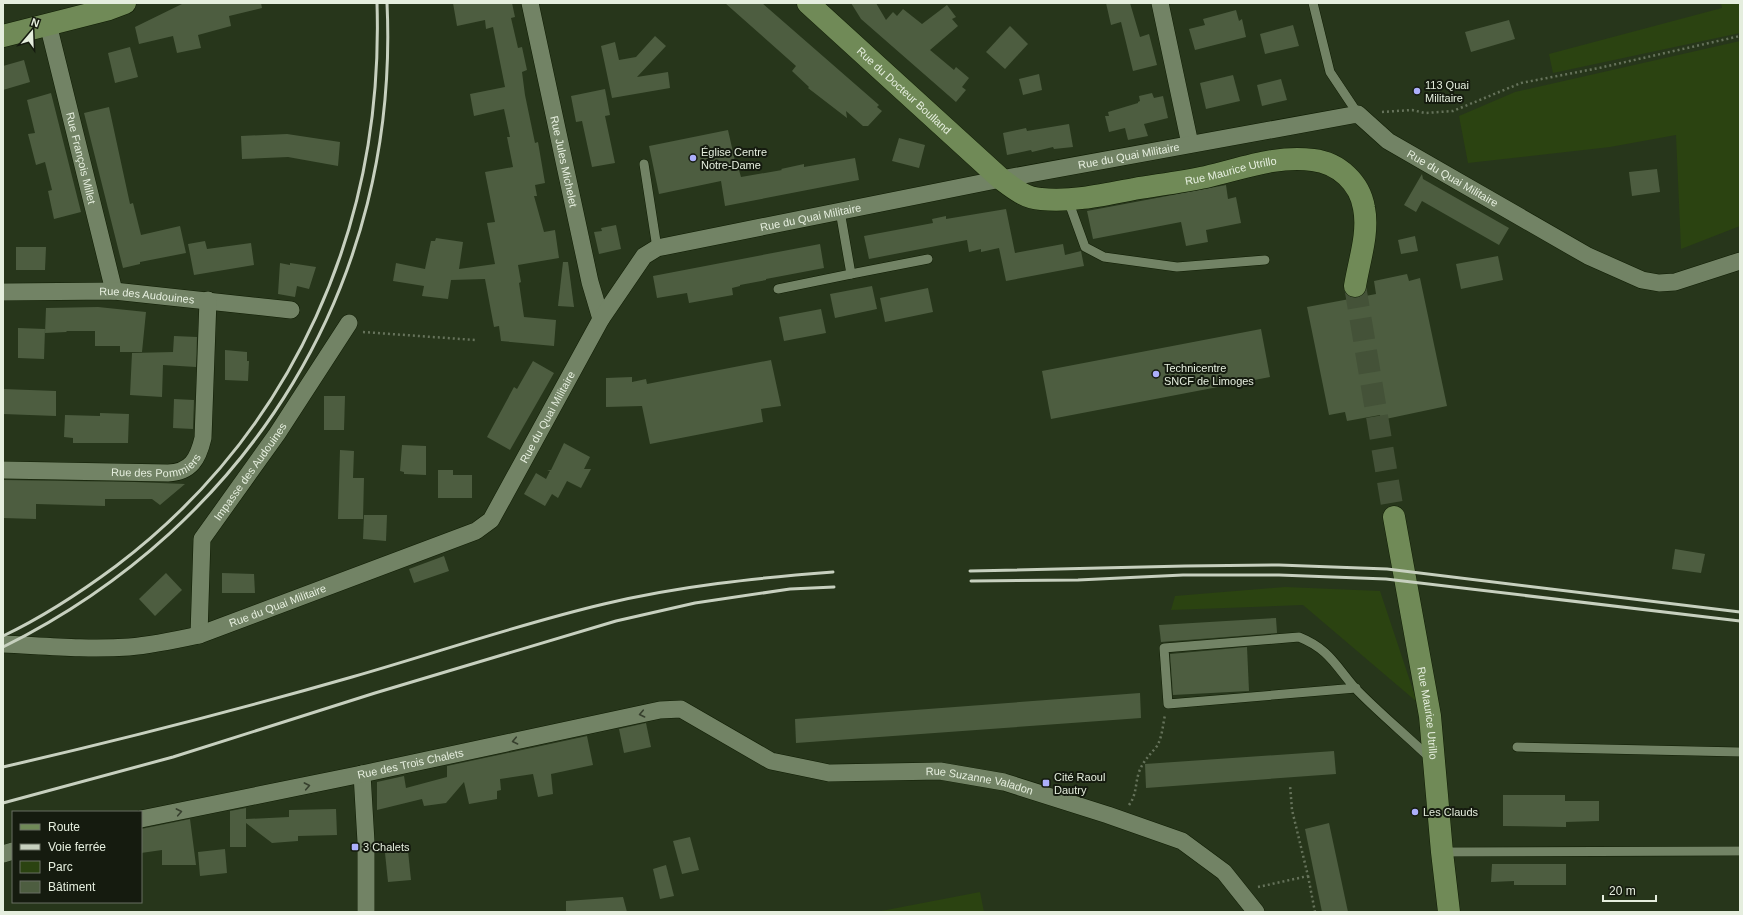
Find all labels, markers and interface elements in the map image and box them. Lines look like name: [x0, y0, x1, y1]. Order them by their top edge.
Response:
north arrow: [12, 12, 52, 52]
text: N: [30, 16, 41, 30]
street label: Rue du Docteur Boulland: [855, 45, 954, 136]
place label: 113 Quai Militaire: [1425, 79, 1469, 104]
marker: 113 Quai Militaire: [1412, 86, 1422, 96]
street label: Rue François Millet: [64, 111, 98, 205]
street label: Rue Jules Michelet: [548, 115, 580, 208]
street label: Rue du Quai Militaire: [1077, 141, 1180, 171]
place label: Église Centre Notre-Dame: [701, 146, 767, 171]
street label: Rue du Quai Militaire: [1405, 147, 1500, 209]
marker: Église Centre Notre-Dame: [688, 153, 698, 163]
street label: Rue Maurice Utrillo: [1184, 154, 1277, 187]
street label: Rue du Quai Militaire: [759, 201, 862, 233]
street label: Rue des Audouines: [99, 285, 195, 306]
place label: Technicentre SNCF de Limoges: [1164, 362, 1254, 387]
street label: Rue du Quai Militaire: [517, 369, 577, 465]
marker: Technicentre SNCF de Limoges: [1151, 369, 1161, 379]
street label: Impasse des Audouines: [211, 420, 289, 523]
street label: Rue des Pommiers: [111, 451, 203, 479]
street label: Rue du Quai Militaire: [227, 582, 328, 629]
street label: Rue Maurice Utrillo: [1415, 666, 1440, 760]
one-way arrow: [639, 709, 645, 717]
one-way arrow: [512, 737, 518, 745]
street label: Rue des Trois Chalets: [356, 746, 465, 781]
street label: Rue Suzanne Valadon: [926, 765, 1035, 797]
place label: Cité Raoul Dautry: [1054, 771, 1105, 796]
marker: Cité Raoul Dautry: [1041, 778, 1051, 788]
one-way arrow: [303, 782, 310, 790]
place label: Les Clauds: [1423, 806, 1479, 818]
marker: Les Clauds: [1410, 807, 1420, 817]
one-way arrow: [176, 808, 182, 816]
legend: [12, 811, 142, 903]
text: Route: [48, 820, 80, 834]
text: Voie ferrée: [48, 840, 106, 854]
place label: 3 Chalets: [363, 841, 410, 853]
marker: 3 Chalets: [350, 842, 360, 852]
text: Parc: [48, 860, 73, 874]
scale bar: [1603, 877, 1656, 903]
text: Bâtiment: [48, 880, 96, 894]
text: 20 m: [1609, 884, 1636, 898]

